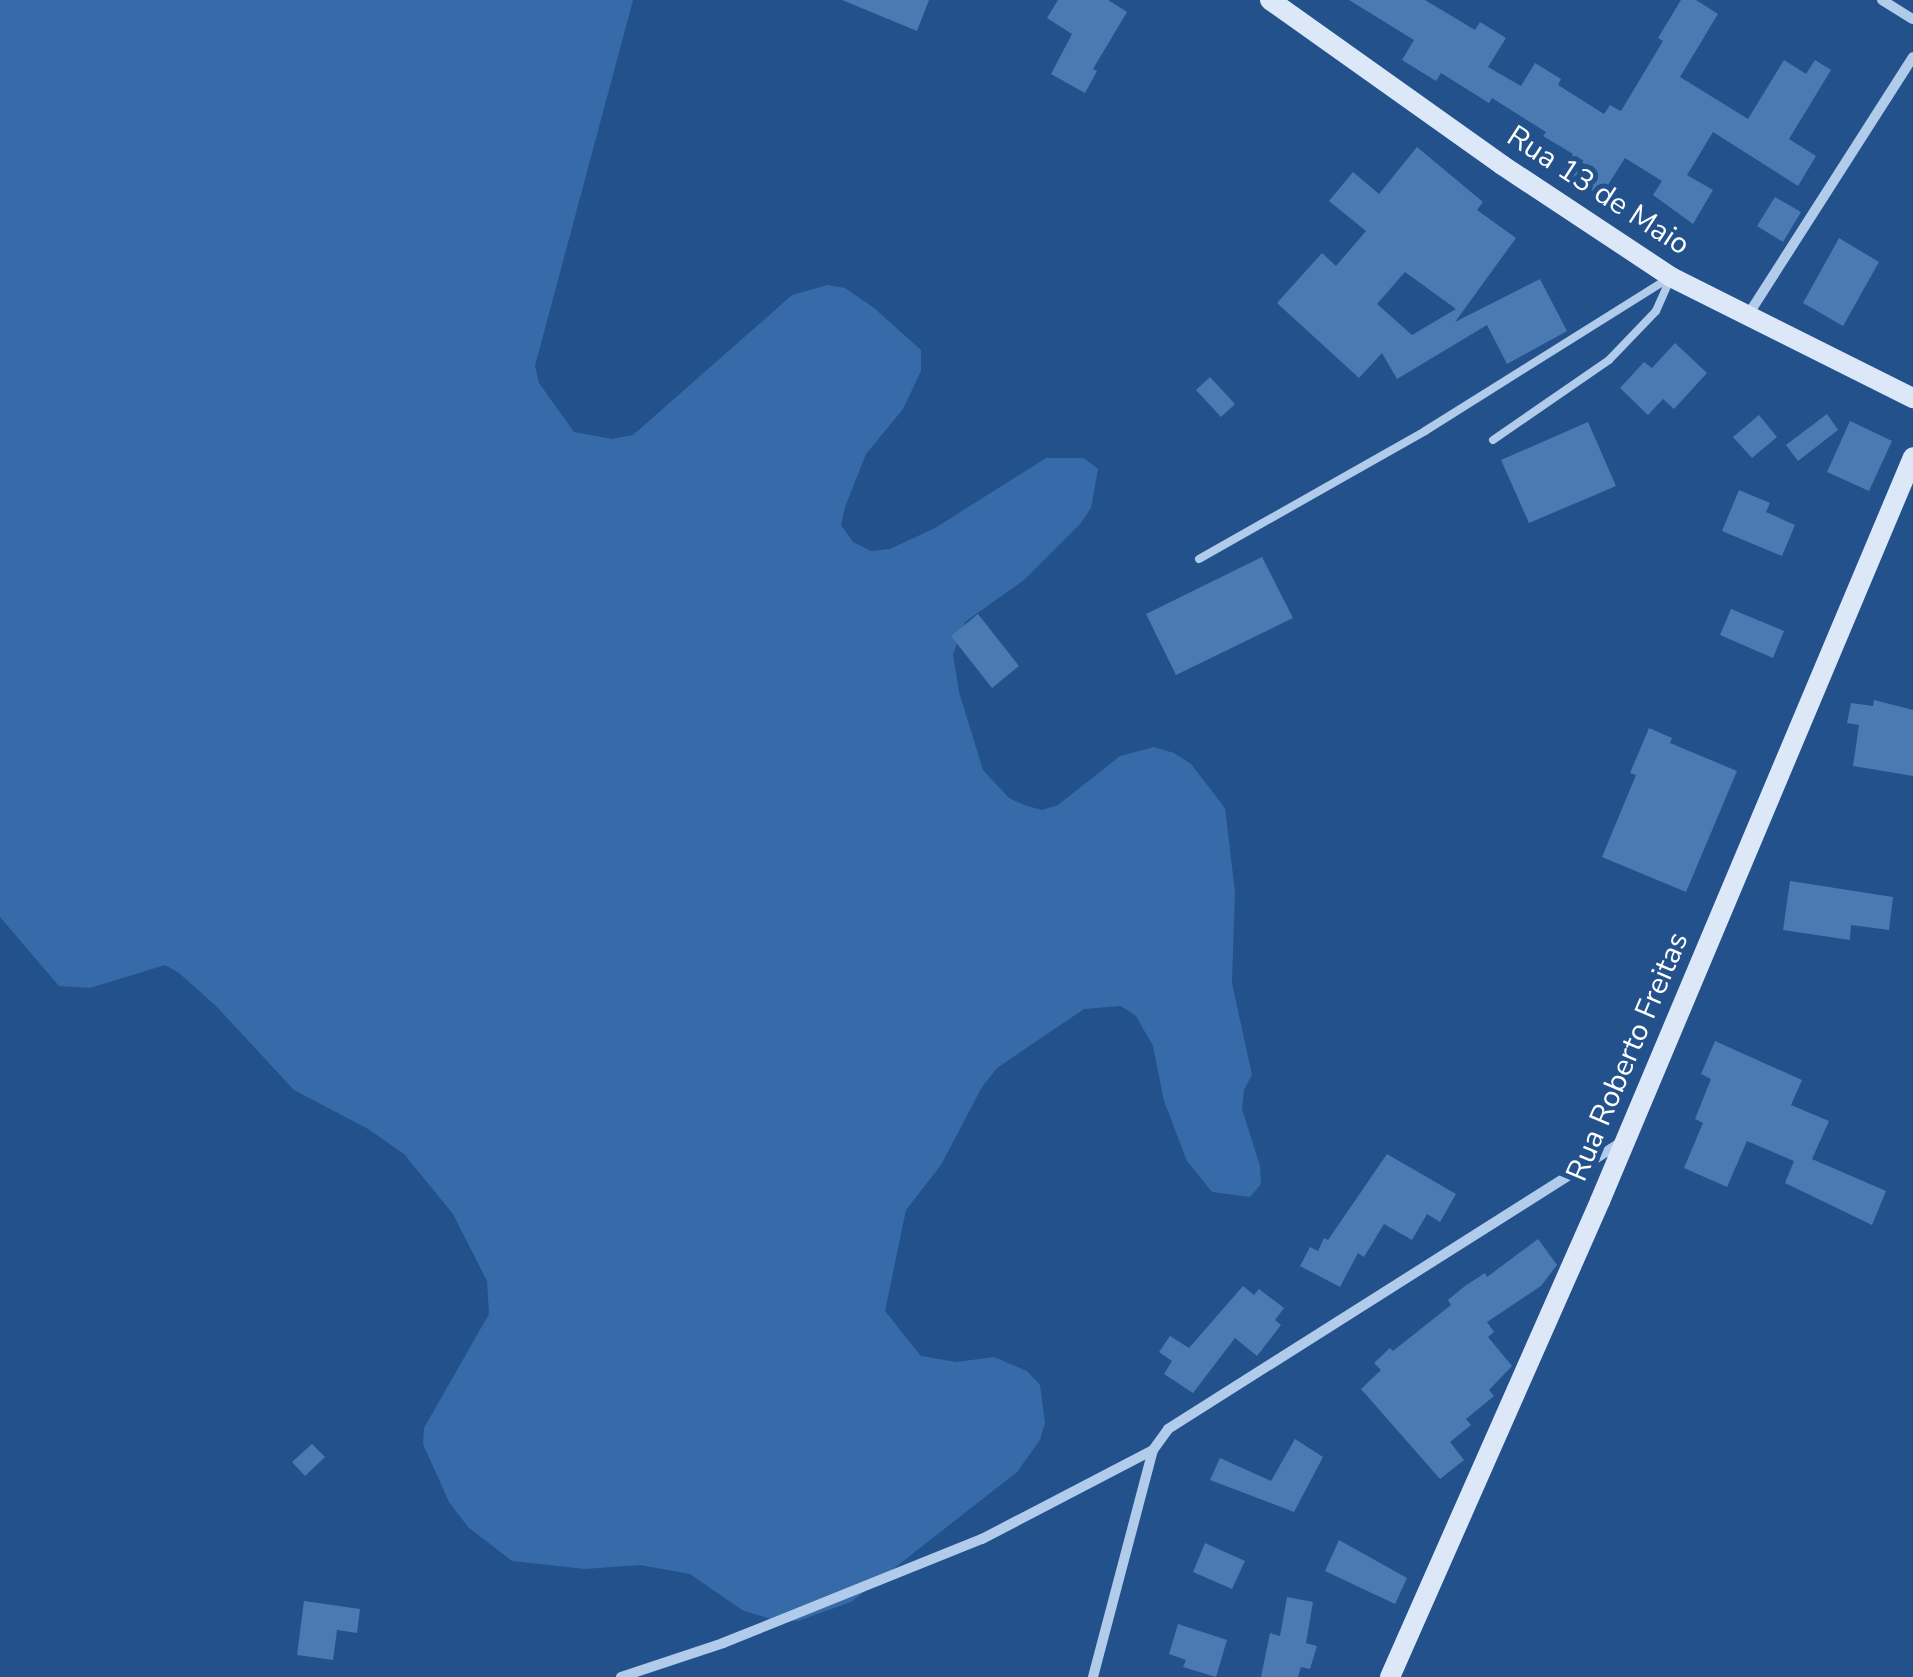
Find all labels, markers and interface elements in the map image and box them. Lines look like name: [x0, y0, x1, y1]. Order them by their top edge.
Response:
street label: Rua 13 de Maio: [1500, 119, 1696, 263]
street label: Rua Roberto Freitas: [1559, 927, 1697, 1187]

